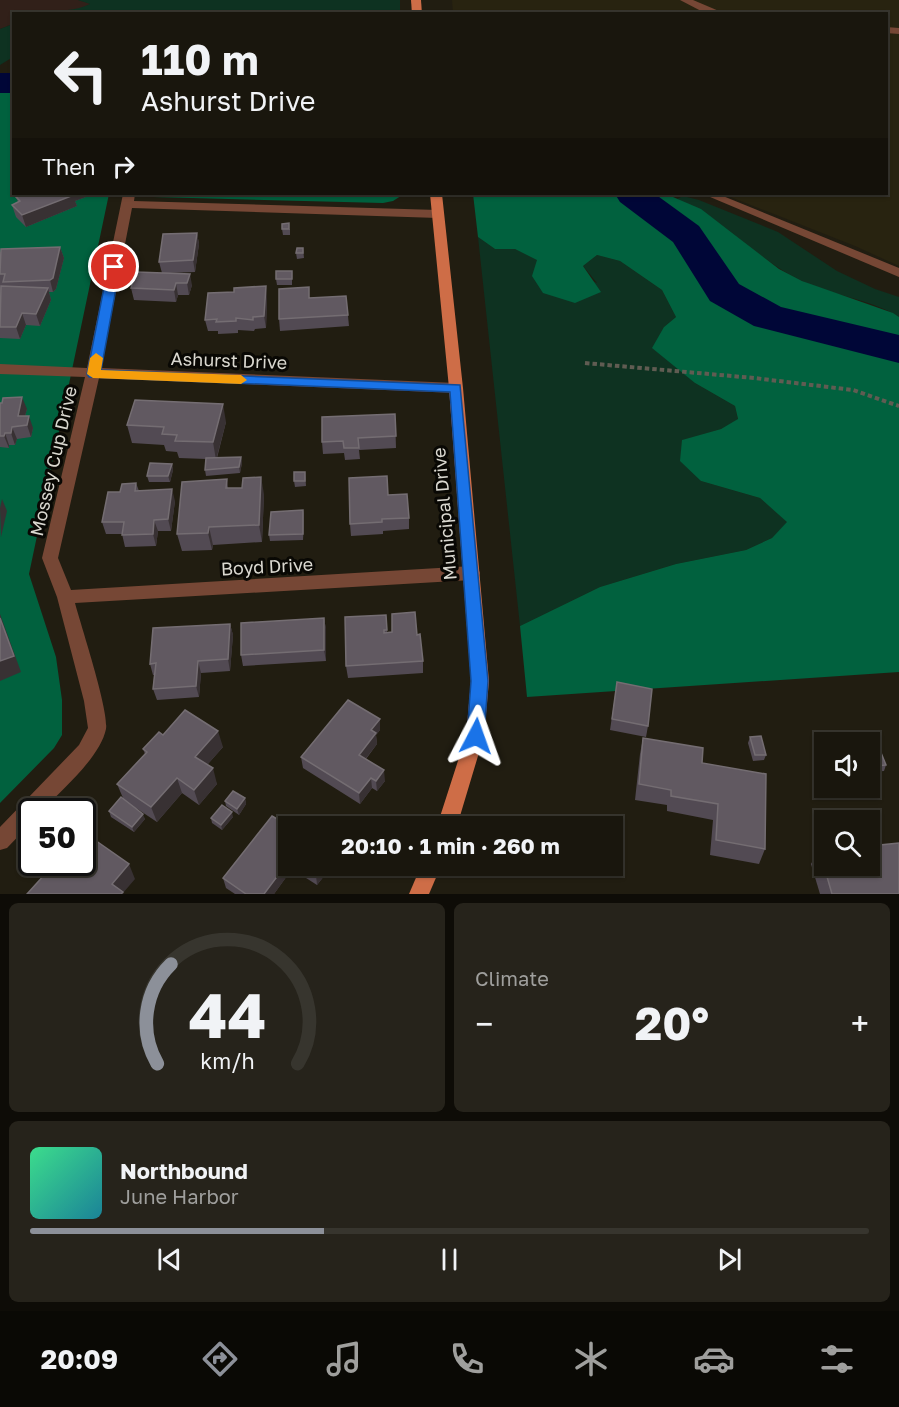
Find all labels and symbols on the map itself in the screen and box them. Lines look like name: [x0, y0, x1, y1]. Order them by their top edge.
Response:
pin: [88, 241, 139, 292]
street label: Ashurst Drive: [170, 347, 288, 373]
street label: Mossey Cup Drive: [25, 384, 81, 538]
street label: Municipal Drive: [427, 447, 461, 581]
street label: Boyd Drive: [220, 553, 314, 579]
position arrow: [444, 704, 508, 768]
speed limit sign: 50: [18, 798, 96, 876]

